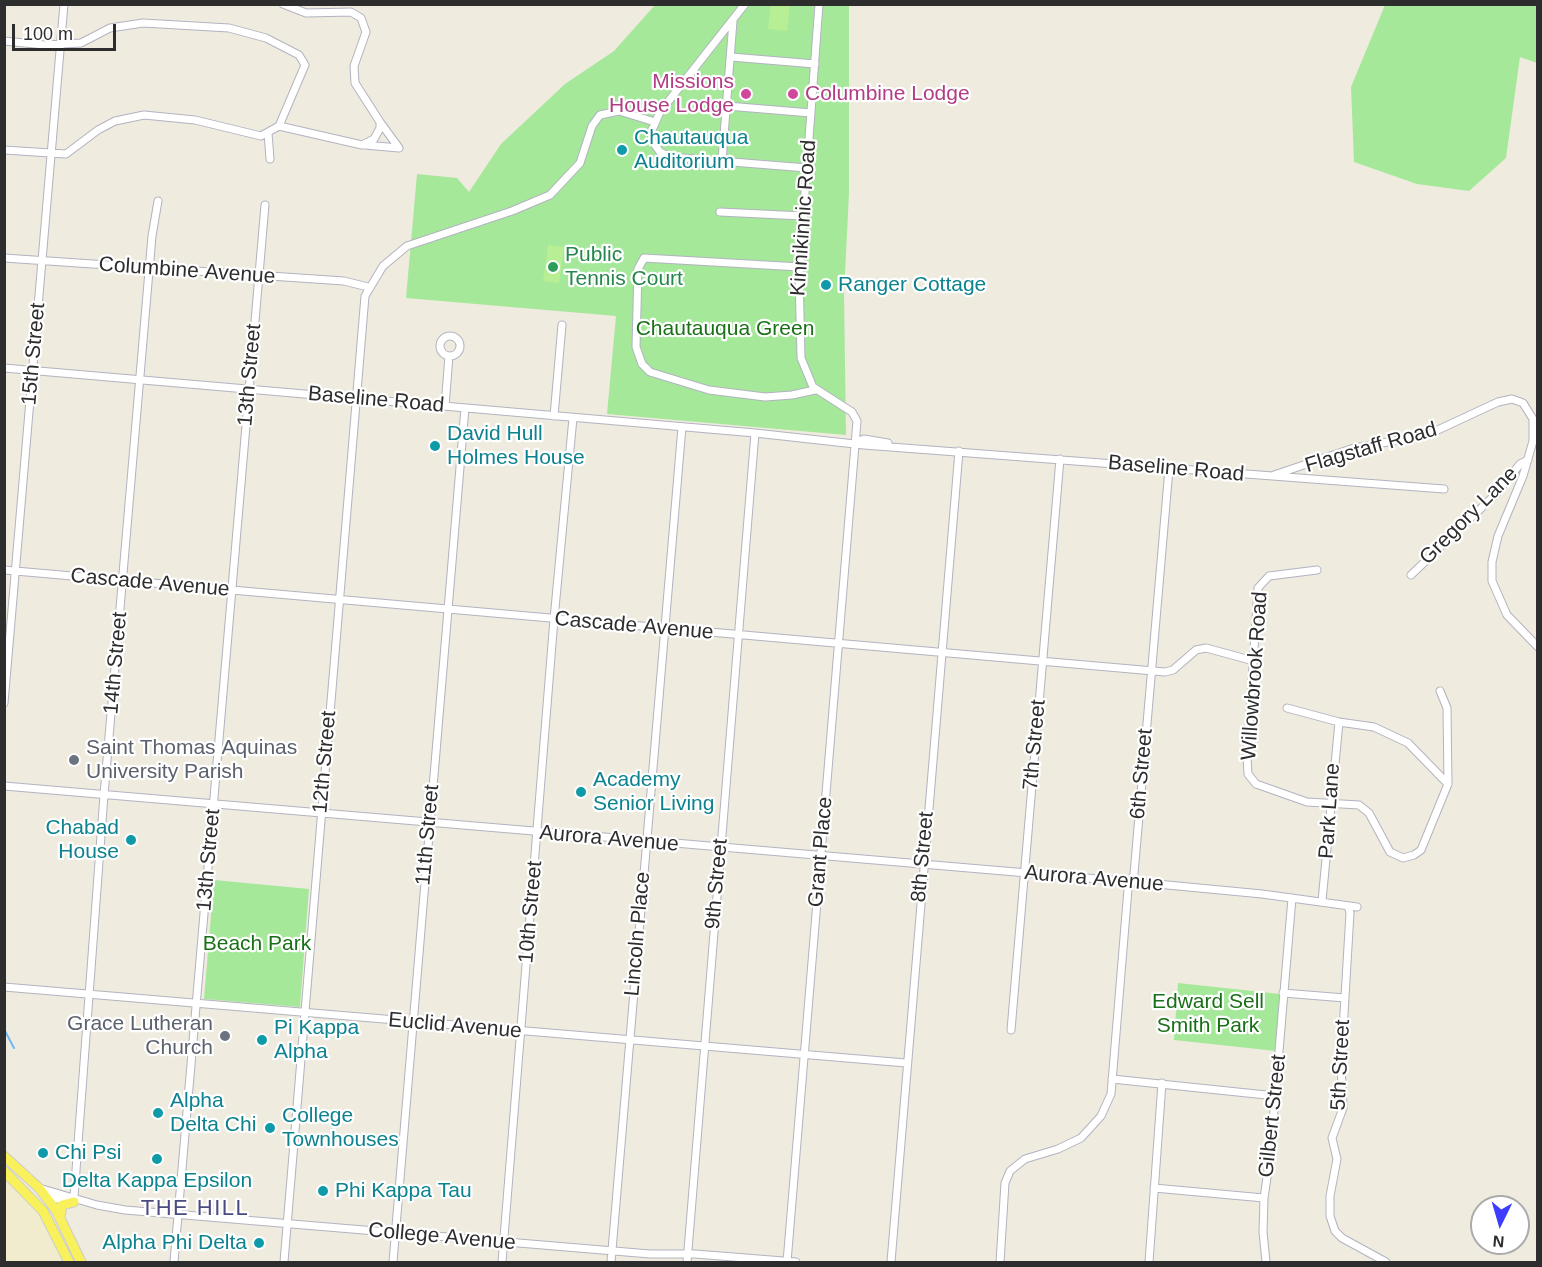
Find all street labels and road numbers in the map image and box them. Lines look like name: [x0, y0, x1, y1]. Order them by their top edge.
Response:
street label: Kinnikinnic Road: [786, 139, 822, 297]
street label: Columbine Avenue: [98, 252, 276, 290]
street label: 15th Street: [17, 302, 51, 406]
street label: 13th Street: [233, 323, 267, 427]
street label: Baseline Road: [307, 381, 445, 419]
street label: Flagstaff Road: [1302, 417, 1440, 479]
street label: Baseline Road: [1107, 450, 1245, 488]
street label: Gregory Lane: [1415, 462, 1523, 570]
street label: Cascade Avenue: [69, 563, 231, 603]
street label: Willowbrook Road: [1237, 591, 1273, 761]
street label: Cascade Avenue: [553, 606, 715, 646]
street label: 14th Street: [99, 611, 133, 715]
street label: 7th Street: [1018, 699, 1052, 791]
street label: 12th Street: [308, 710, 342, 814]
street label: 6th Street: [1125, 728, 1159, 820]
street label: Park Lane: [1314, 762, 1346, 860]
street label: 11th Street: [411, 784, 445, 886]
street label: Grant Place: [804, 796, 838, 908]
street label: 13th Street: [192, 808, 226, 912]
street label: 8th Street: [906, 811, 940, 903]
street label: Aurora Avenue: [538, 820, 680, 858]
street label: 9th Street: [700, 838, 734, 930]
street label: 10th Street: [514, 860, 548, 964]
street label: Aurora Avenue: [1023, 860, 1165, 898]
street label: Lincoln Place: [620, 871, 656, 997]
street label: Euclid Avenue: [387, 1008, 523, 1044]
street label: 5th Street: [1326, 1019, 1356, 1111]
street label: Gilbert Street: [1254, 1053, 1292, 1179]
street label: College Avenue: [367, 1218, 517, 1256]

